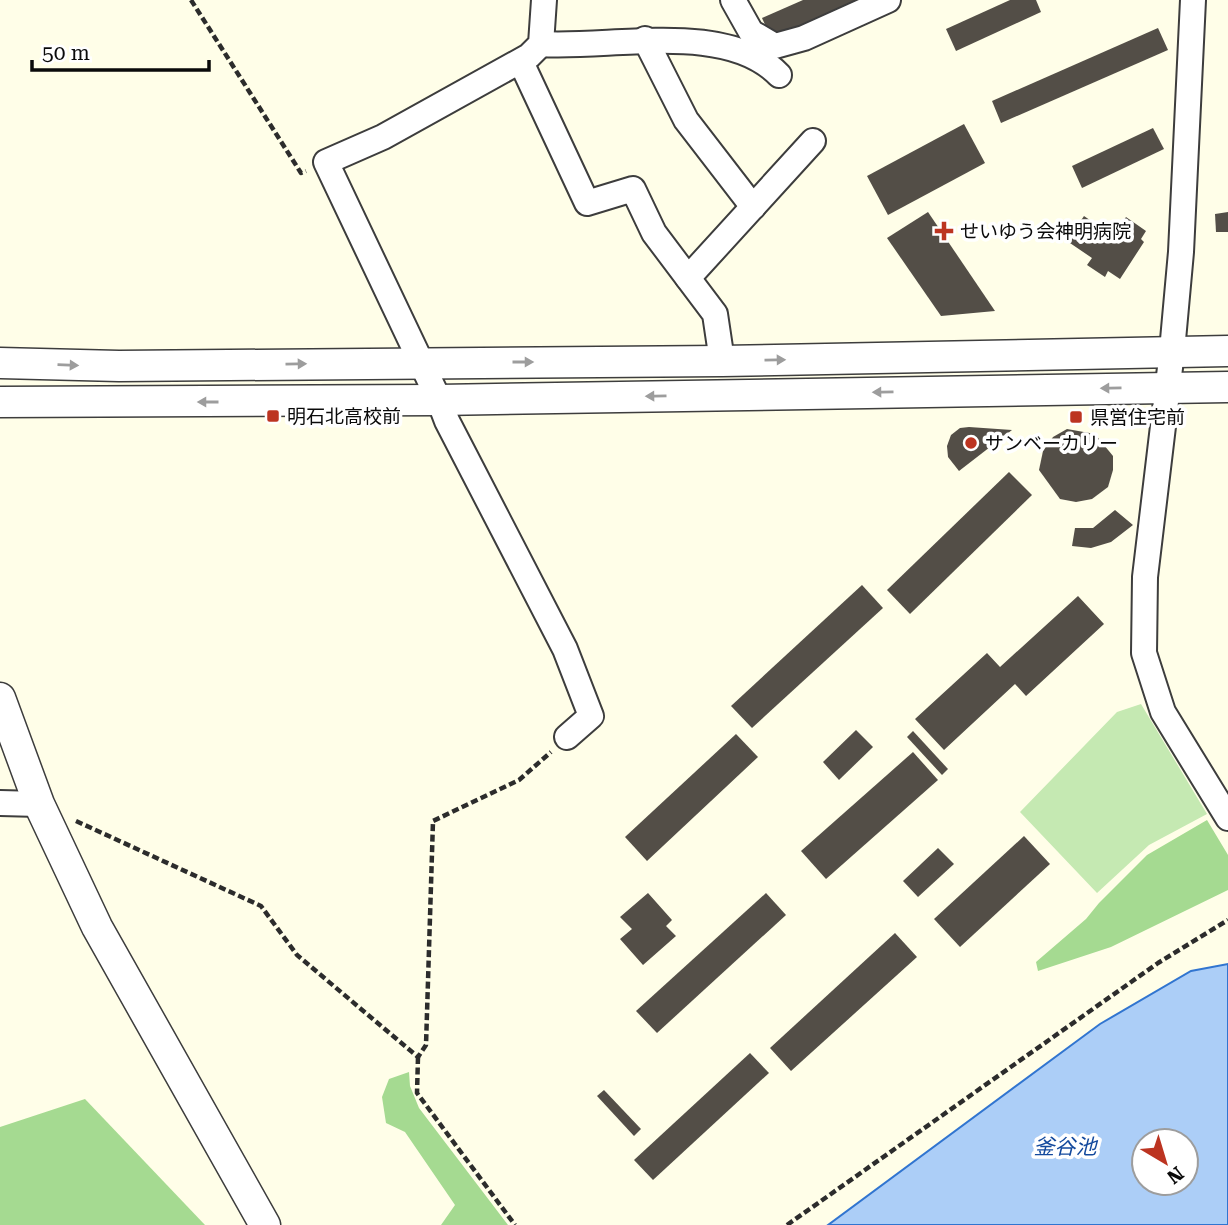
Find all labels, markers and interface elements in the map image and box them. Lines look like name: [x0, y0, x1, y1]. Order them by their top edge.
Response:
scale bar: [32, 28, 208, 72]
text: 50 m: [42, 41, 90, 65]
place label: せいゆう会神明病院: [960, 220, 1131, 243]
marker: せいゆう会神明病院: [934, 221, 954, 241]
one-way arrow: [764, 355, 786, 366]
one-way arrow: [512, 356, 534, 368]
one-way arrow: [285, 358, 307, 370]
one-way arrow: [57, 359, 79, 371]
one-way arrow: [1100, 382, 1122, 394]
one-way arrow: [872, 386, 894, 398]
one-way arrow: [645, 390, 667, 402]
one-way arrow: [197, 396, 219, 408]
place label: 明石北高校前: [287, 405, 401, 428]
place label: 県営住宅前: [1090, 406, 1185, 429]
marker: 明石北高校前: [265, 408, 281, 424]
marker: 県営住宅前: [1068, 409, 1084, 425]
place label: サンベーカリー: [985, 432, 1118, 455]
marker: サンベーカリー: [963, 435, 979, 451]
north arrow: [1130, 1127, 1200, 1197]
water label: 釜谷池: [1034, 1135, 1098, 1159]
text: N: [1162, 1161, 1188, 1189]

